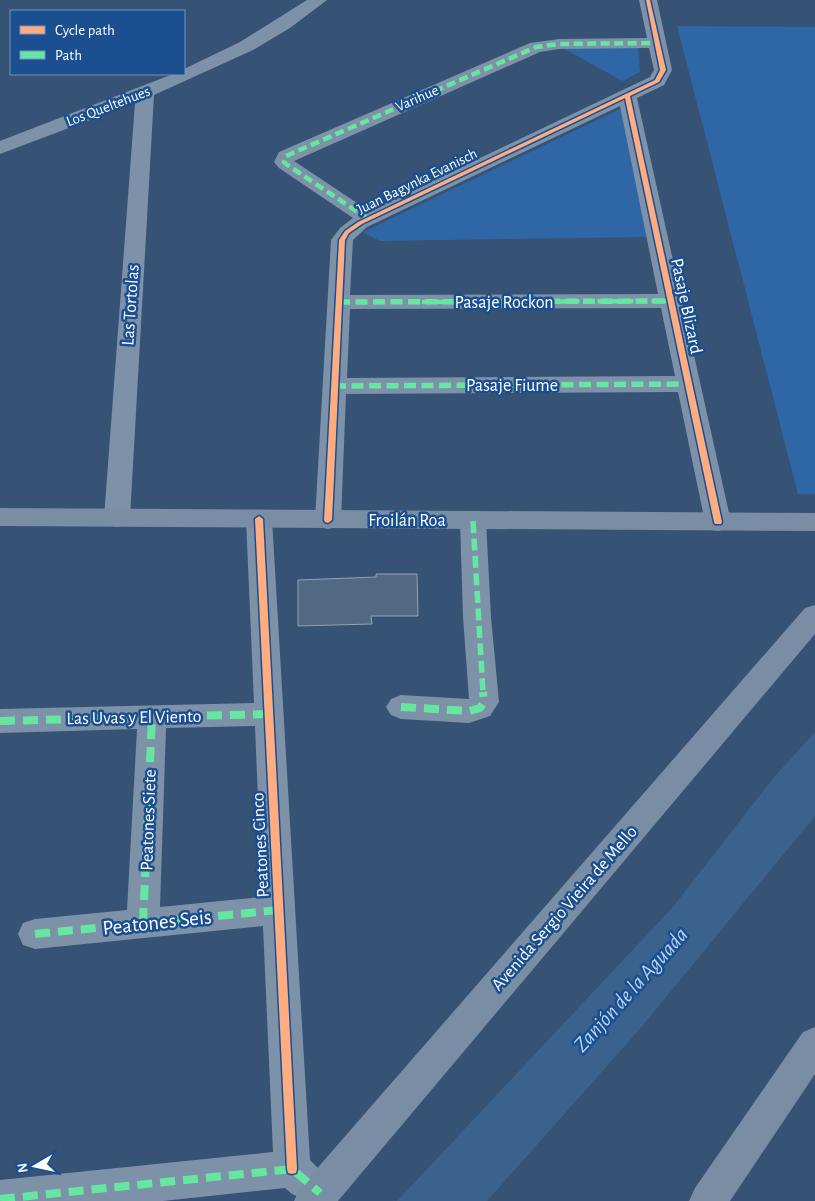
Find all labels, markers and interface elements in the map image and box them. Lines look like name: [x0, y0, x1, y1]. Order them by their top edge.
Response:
legend: [10, 10, 185, 75]
text: Cycle path: [55, 23, 115, 38]
text: Path: [55, 48, 82, 63]
street label: Varihue: [393, 82, 441, 115]
street label: Los Queltehues: [64, 84, 152, 129]
street label: Juan Bagynka Evanisch: [355, 146, 480, 217]
street label: Pasaje Blizard: [667, 257, 705, 356]
street label: Las Tortolas: [119, 264, 143, 346]
street label: Pasaje Rockon: [454, 294, 554, 312]
street label: Pasaje Fiume: [466, 377, 558, 395]
street label: Froilán Roa: [368, 512, 446, 530]
street label: Las Uvas y El Viento: [66, 708, 202, 728]
street label: Peatones Siete: [138, 769, 160, 871]
street label: Peatones Cinco: [249, 792, 273, 898]
street label: Avenida Sergio Vieira de Mello: [489, 823, 641, 994]
street label: Peatones Seis: [101, 906, 213, 939]
water label: Zanjón de la Aguada: [569, 923, 692, 1056]
north arrow: [10, 1141, 60, 1191]
text: N: [15, 1162, 31, 1174]

